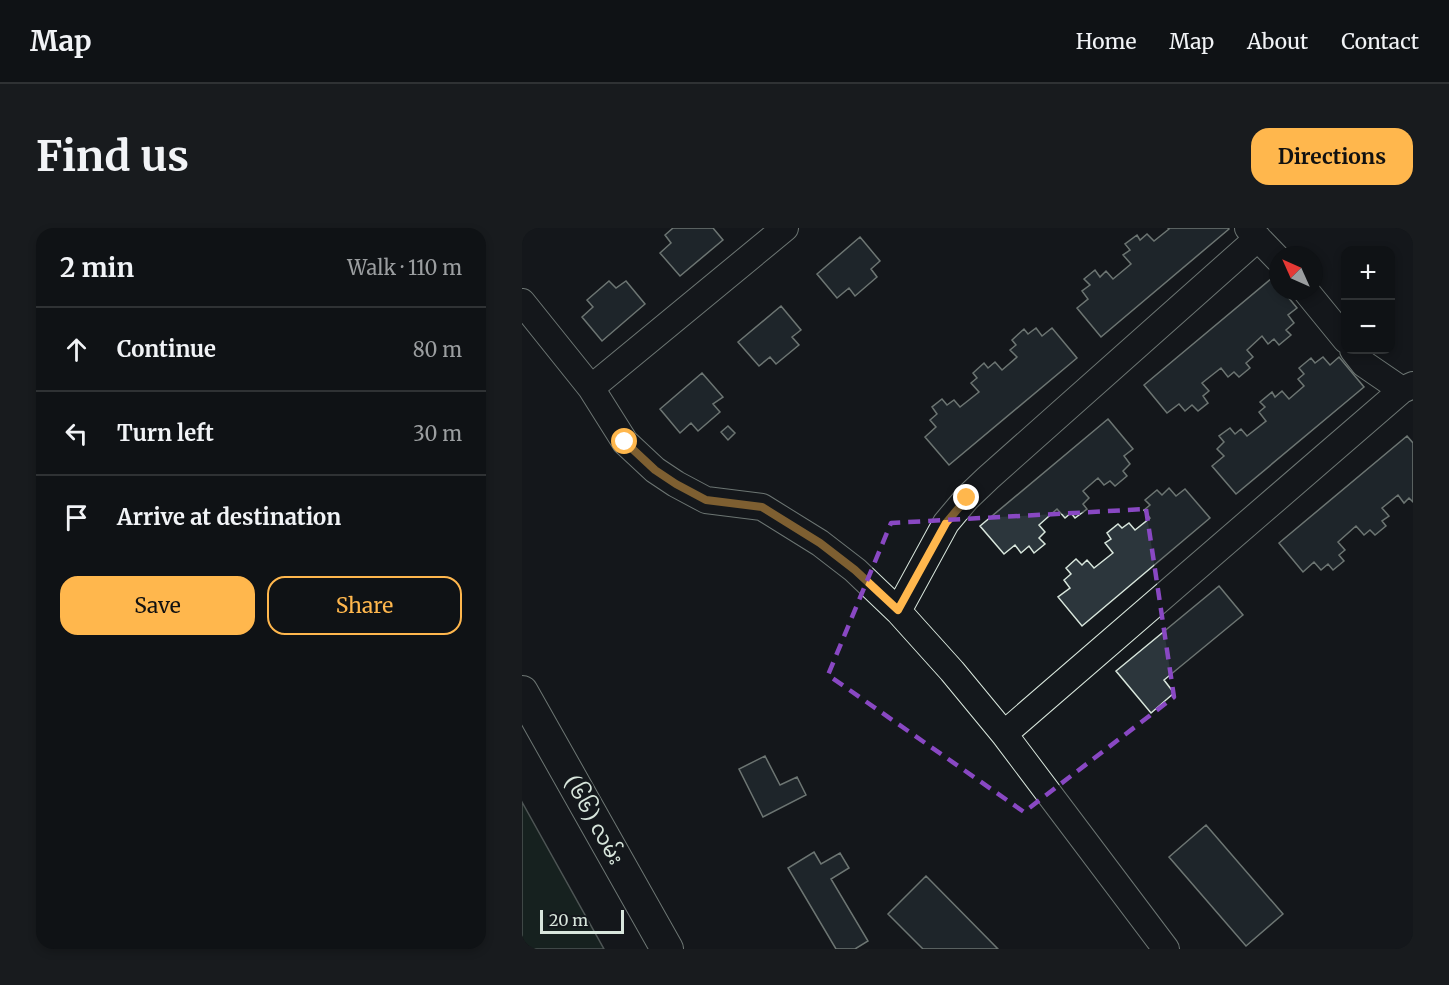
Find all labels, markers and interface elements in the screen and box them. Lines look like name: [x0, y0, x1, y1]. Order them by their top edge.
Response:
text: Map: [30, 23, 92, 59]
text: Home: [1076, 28, 1136, 55]
text: Map: [1169, 28, 1214, 55]
text: About: [1247, 28, 1308, 55]
text: Contact: [1341, 28, 1419, 55]
button: Directions: [1251, 128, 1413, 185]
text: Find us: [36, 130, 189, 182]
north arrow: [1269, 246, 1323, 300]
map controls: [1341, 246, 1395, 354]
button: +: [1341, 246, 1395, 300]
text: 2 min: [60, 251, 134, 284]
text: Walk · 110 m: [347, 255, 462, 280]
button: −: [1341, 300, 1395, 354]
icon: ahead: [60, 333, 93, 366]
text: Continue: [117, 335, 216, 363]
text: 80 m: [413, 337, 462, 362]
icon: left: [60, 417, 93, 450]
text: Turn left: [117, 419, 214, 447]
text: 30 m: [413, 421, 462, 446]
route start: [611, 428, 637, 454]
route end: [953, 484, 979, 510]
icon: arrive: [60, 501, 93, 534]
text: Arrive at destination: [117, 503, 341, 531]
button: Save: [60, 576, 255, 635]
button: Share: [267, 576, 462, 635]
street label: (၆၆) လမ်း: [559, 769, 632, 869]
scale bar: [540, 907, 624, 934]
text: 20 m: [549, 910, 588, 930]

